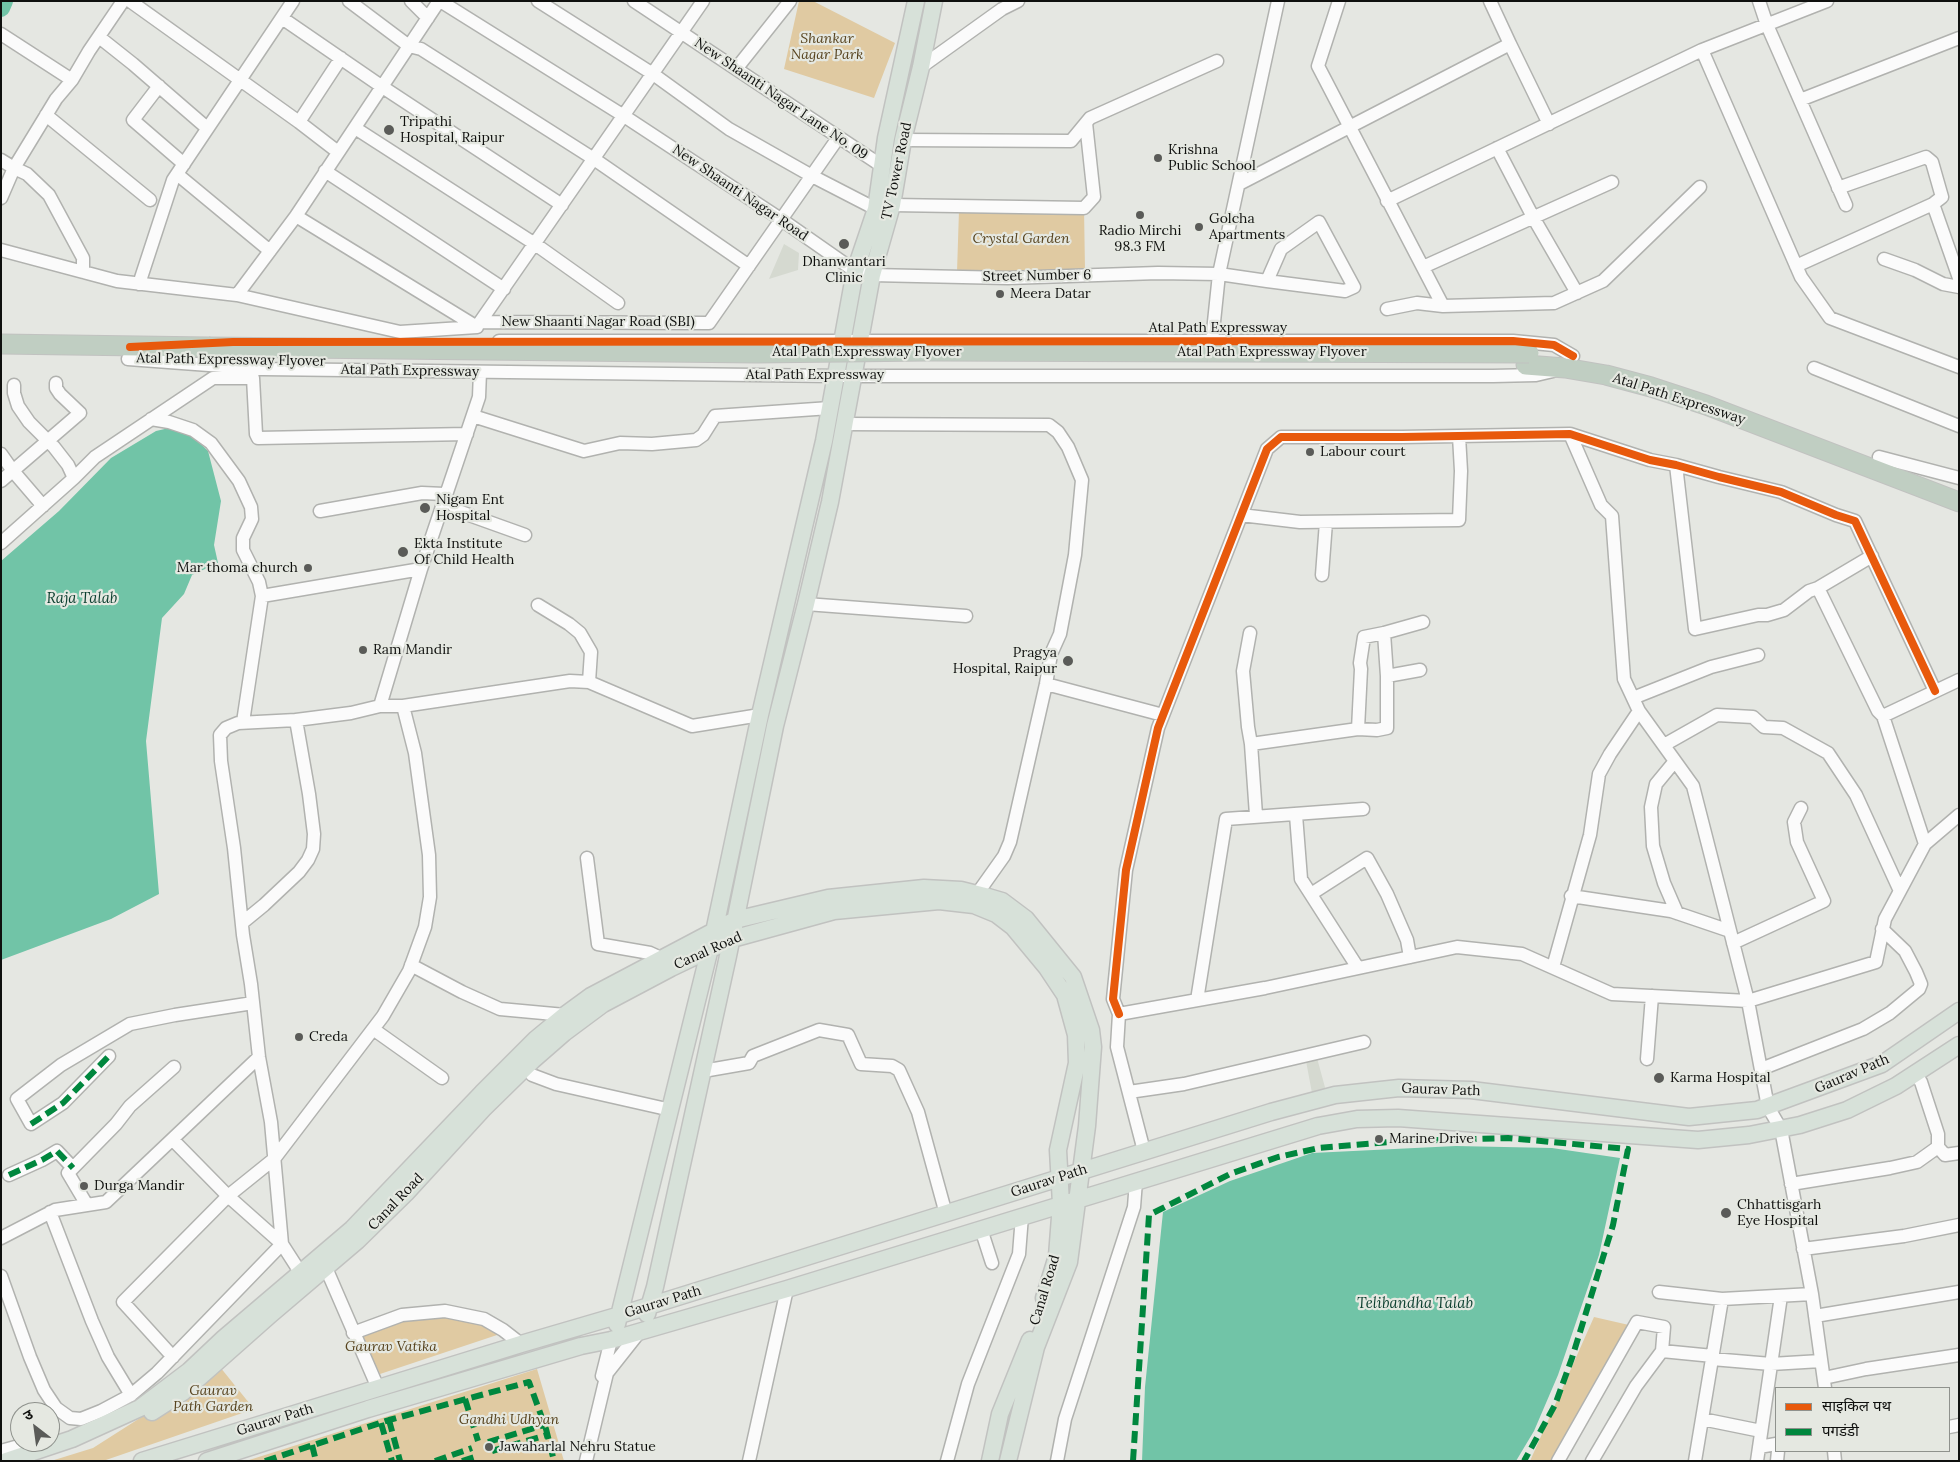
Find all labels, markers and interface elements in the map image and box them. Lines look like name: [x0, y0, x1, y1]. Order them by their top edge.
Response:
park label: Shankar Nagar Park: [791, 31, 863, 64]
street label: New Shaanti Nagar Lane No. 09: [691, 35, 871, 163]
place label: Tripathi Hospital, Raipur: [400, 114, 504, 146]
street label: TV Tower Road: [878, 121, 916, 221]
marker: Tripathi Hospital, Raipur: [382, 123, 396, 137]
street label: New Shaanti Nagar Road: [669, 141, 811, 245]
place label: Krishna Public School: [1168, 142, 1256, 174]
marker: Krishna Public School: [1152, 152, 1164, 164]
marker: Radio Mirchi 98.3 FM: [1134, 209, 1146, 221]
place label: Golcha Apartments: [1209, 211, 1285, 243]
marker: Golcha Apartments: [1193, 221, 1205, 233]
place label: Radio Mirchi 98.3 FM: [1099, 223, 1181, 256]
park label: Crystal Garden: [972, 231, 1070, 247]
marker: Dhanwantari Clinic: [837, 237, 851, 251]
place label: Dhanwantari Clinic: [802, 254, 886, 286]
street label: Street Number 6: [983, 267, 1091, 285]
place label: Meera Datar: [1010, 286, 1091, 302]
marker: Meera Datar: [994, 288, 1006, 300]
street label: New Shaanti Nagar Road (SBI): [501, 314, 695, 330]
street label: Atal Path Expressway: [1149, 320, 1287, 336]
street label: Atal Path Expressway Flyover: [772, 344, 962, 360]
street label: Atal Path Expressway Flyover: [1177, 344, 1367, 360]
street label: Atal Path Expressway Flyover: [136, 350, 326, 370]
street label: Atal Path Expressway: [341, 361, 479, 381]
street label: Atal Path Expressway: [746, 367, 884, 383]
street label: Atal Path Expressway: [1611, 370, 1747, 428]
place label: Labour court: [1320, 444, 1406, 460]
marker: Labour court: [1304, 446, 1316, 458]
place label: Nigam Ent Hospital: [436, 492, 504, 524]
marker: Nigam Ent Hospital: [418, 501, 432, 515]
place label: Ekta Institute Of Child Health: [414, 536, 515, 568]
marker: Ekta Institute Of Child Health: [396, 545, 410, 559]
place label: Mar thoma church: [177, 560, 298, 576]
marker: Mar thoma church: [302, 562, 314, 574]
water label: Raja Talab: [46, 590, 118, 608]
place label: Ram Mandir: [373, 642, 452, 658]
marker: Ram Mandir: [357, 644, 369, 656]
place label: Pragya Hospital, Raipur: [953, 645, 1057, 678]
marker: Pragya Hospital, Raipur: [1061, 654, 1075, 668]
street label: Canal Road: [671, 929, 745, 973]
place label: Creda: [309, 1029, 348, 1045]
marker: Creda: [293, 1031, 305, 1043]
street label: Gaurav Path: [1812, 1051, 1892, 1097]
place label: Karma Hospital: [1670, 1070, 1771, 1086]
marker: Karma Hospital: [1652, 1071, 1666, 1085]
street label: Gaurav Path: [1401, 1080, 1481, 1100]
place label: Marine Drive: [1389, 1131, 1474, 1147]
marker: Marine Drive: [1373, 1133, 1385, 1145]
street label: Gaurav Path: [1009, 1161, 1089, 1201]
street label: Canal Road: [365, 1170, 427, 1234]
place label: Durga Mandir: [94, 1178, 184, 1194]
marker: Durga Mandir: [78, 1180, 90, 1192]
place label: Chhattisgarh Eye Hospital: [1737, 1197, 1821, 1230]
marker: Chhattisgarh Eye Hospital: [1719, 1206, 1733, 1220]
street label: Canal Road: [1026, 1253, 1064, 1327]
street label: Gaurav Path: [623, 1282, 703, 1322]
water label: Telibandha Talab: [1357, 1295, 1473, 1313]
park label: Gaurav Vatika: [345, 1339, 437, 1355]
park label: Gaurav Path Garden: [173, 1383, 253, 1415]
legend: [1775, 1387, 1950, 1452]
text: साइकिल पथ: [1822, 1396, 1891, 1415]
street label: Gaurav Path: [235, 1400, 315, 1440]
north arrow: [10, 1402, 60, 1452]
text: उ: [20, 1405, 36, 1425]
park label: Gandhi Udhyan: [459, 1412, 559, 1428]
text: पगडंडी: [1822, 1421, 1859, 1440]
place label: Jawaharlal Nehru Statue: [499, 1439, 656, 1455]
marker: Jawaharlal Nehru Statue: [483, 1441, 495, 1453]

